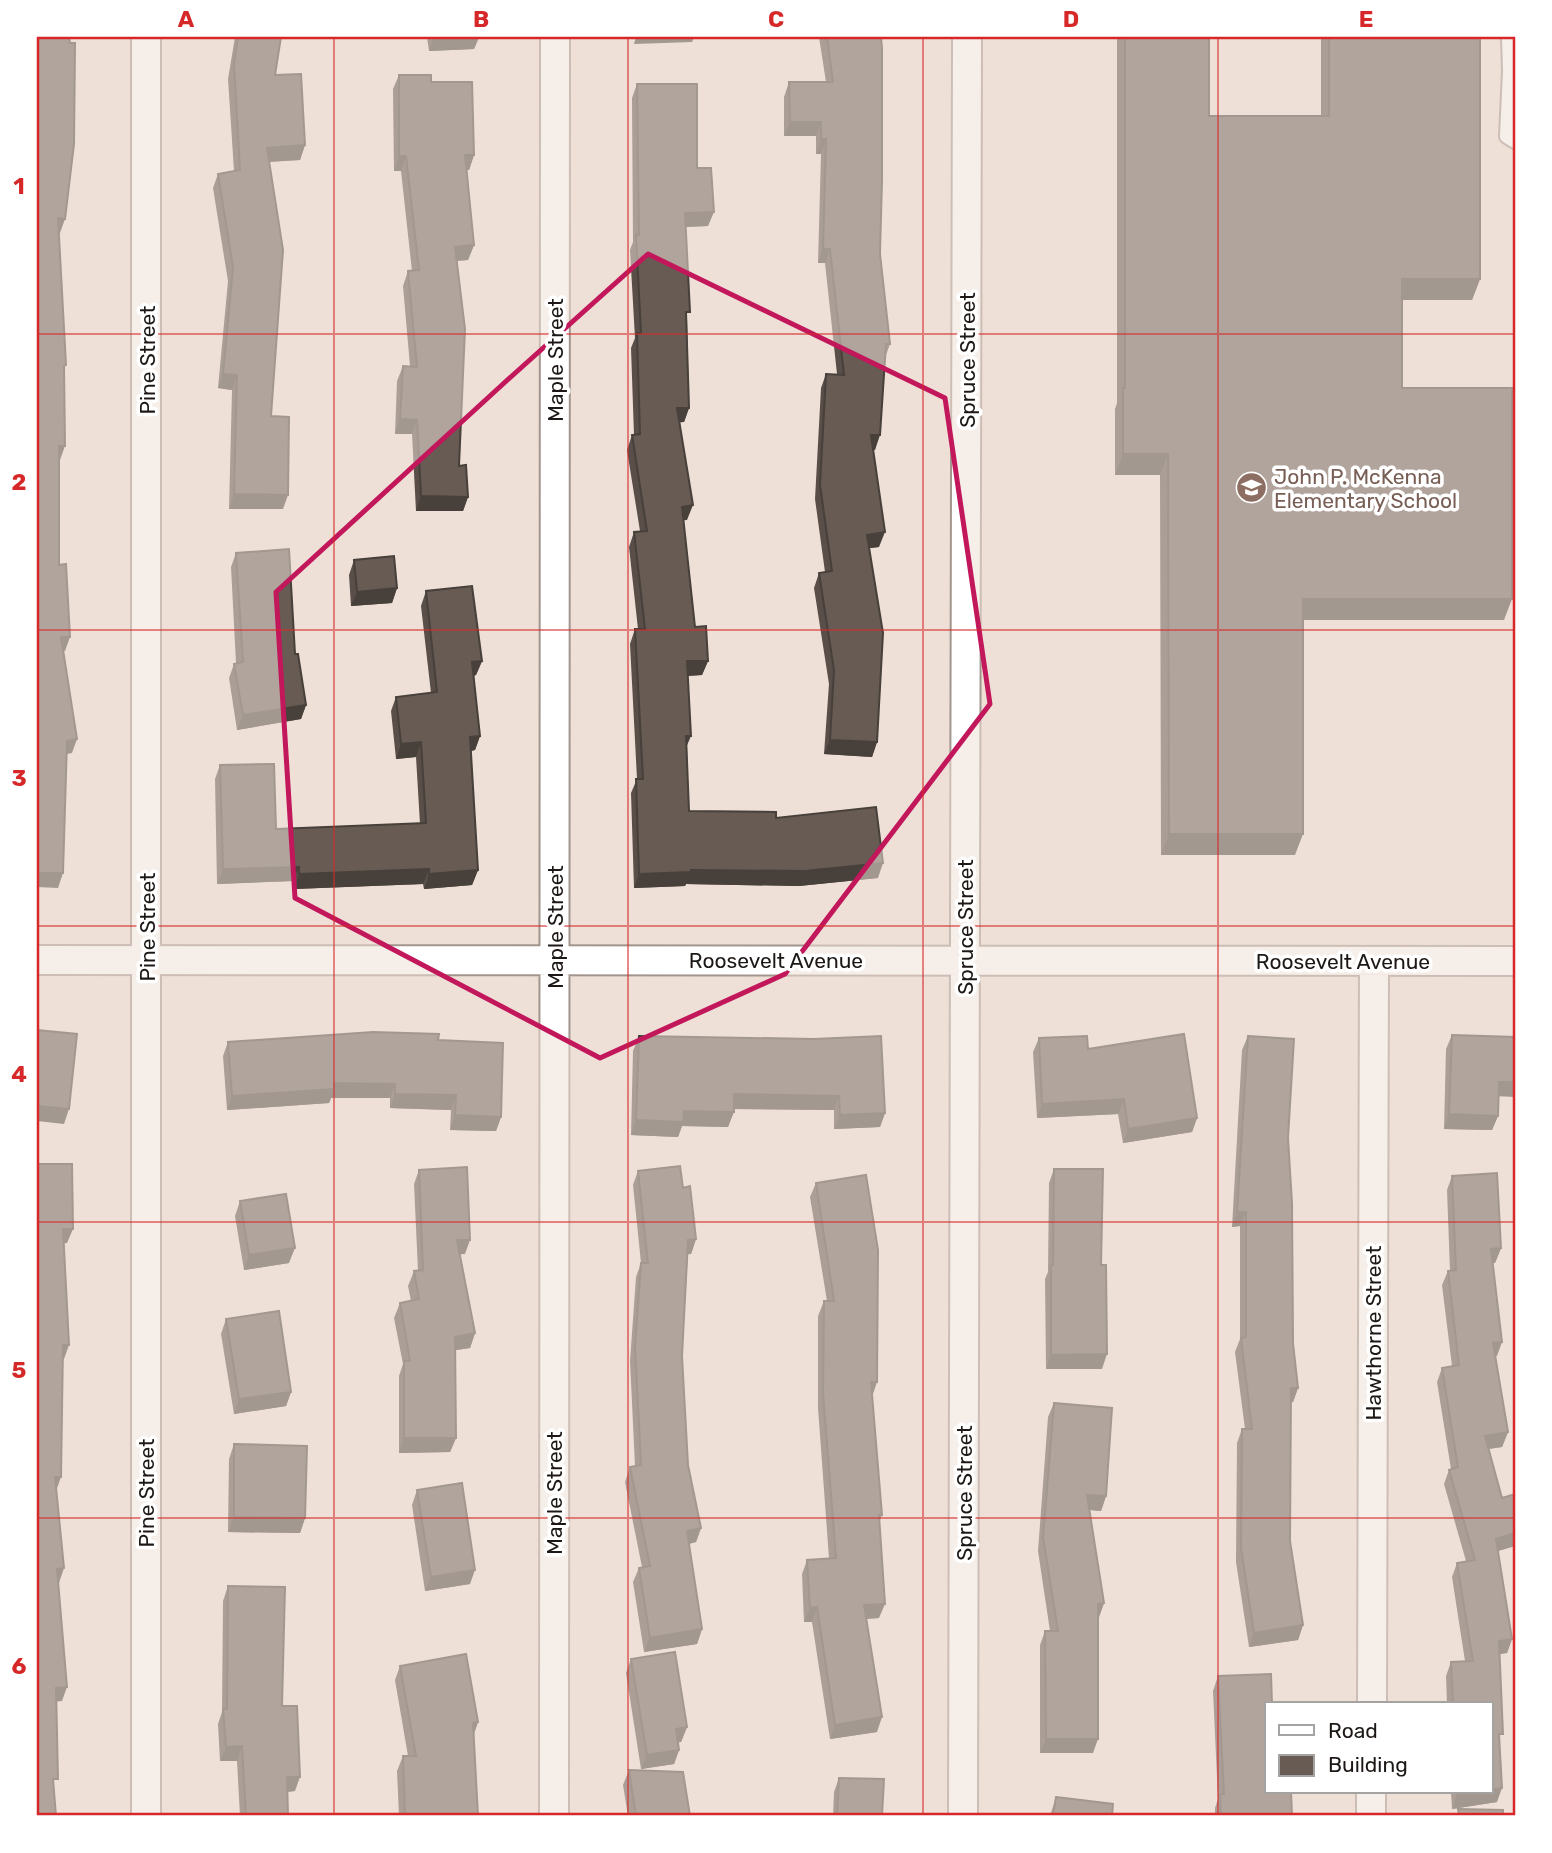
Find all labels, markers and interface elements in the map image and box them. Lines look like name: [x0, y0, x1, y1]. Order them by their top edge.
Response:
text: A: [178, 5, 195, 33]
text: B: [473, 5, 489, 33]
text: C: [768, 5, 784, 33]
text: D: [1063, 5, 1079, 33]
text: E: [1359, 5, 1373, 33]
text: 1: [13, 172, 25, 200]
street label: Spruce Street: [955, 292, 980, 428]
street label: Maple Street: [543, 298, 568, 422]
street label: Pine Street: [135, 306, 160, 414]
place label: John P. McKenna Elementary School: [1274, 464, 1457, 513]
text: 2: [12, 468, 26, 496]
school or university icon: John P. McKenna Elementary School: [1234, 471, 1268, 505]
text: 3: [11, 764, 27, 792]
street label: Spruce Street: [953, 859, 978, 995]
street label: Maple Street: [543, 865, 568, 989]
street label: Pine Street: [135, 873, 160, 981]
street label: Roosevelt Avenue: [689, 948, 863, 973]
street label: Roosevelt Avenue: [1256, 949, 1430, 974]
text: 4: [11, 1060, 27, 1088]
street label: Hawthorne Street: [1361, 1246, 1386, 1420]
text: 5: [12, 1356, 27, 1384]
street label: Spruce Street: [952, 1425, 977, 1561]
street label: Maple Street: [542, 1431, 567, 1555]
street label: Pine Street: [134, 1439, 159, 1547]
text: 6: [12, 1652, 27, 1680]
legend: [1265, 1702, 1492, 1794]
text: Road: [1328, 1718, 1378, 1743]
text: Building: [1328, 1752, 1408, 1777]

